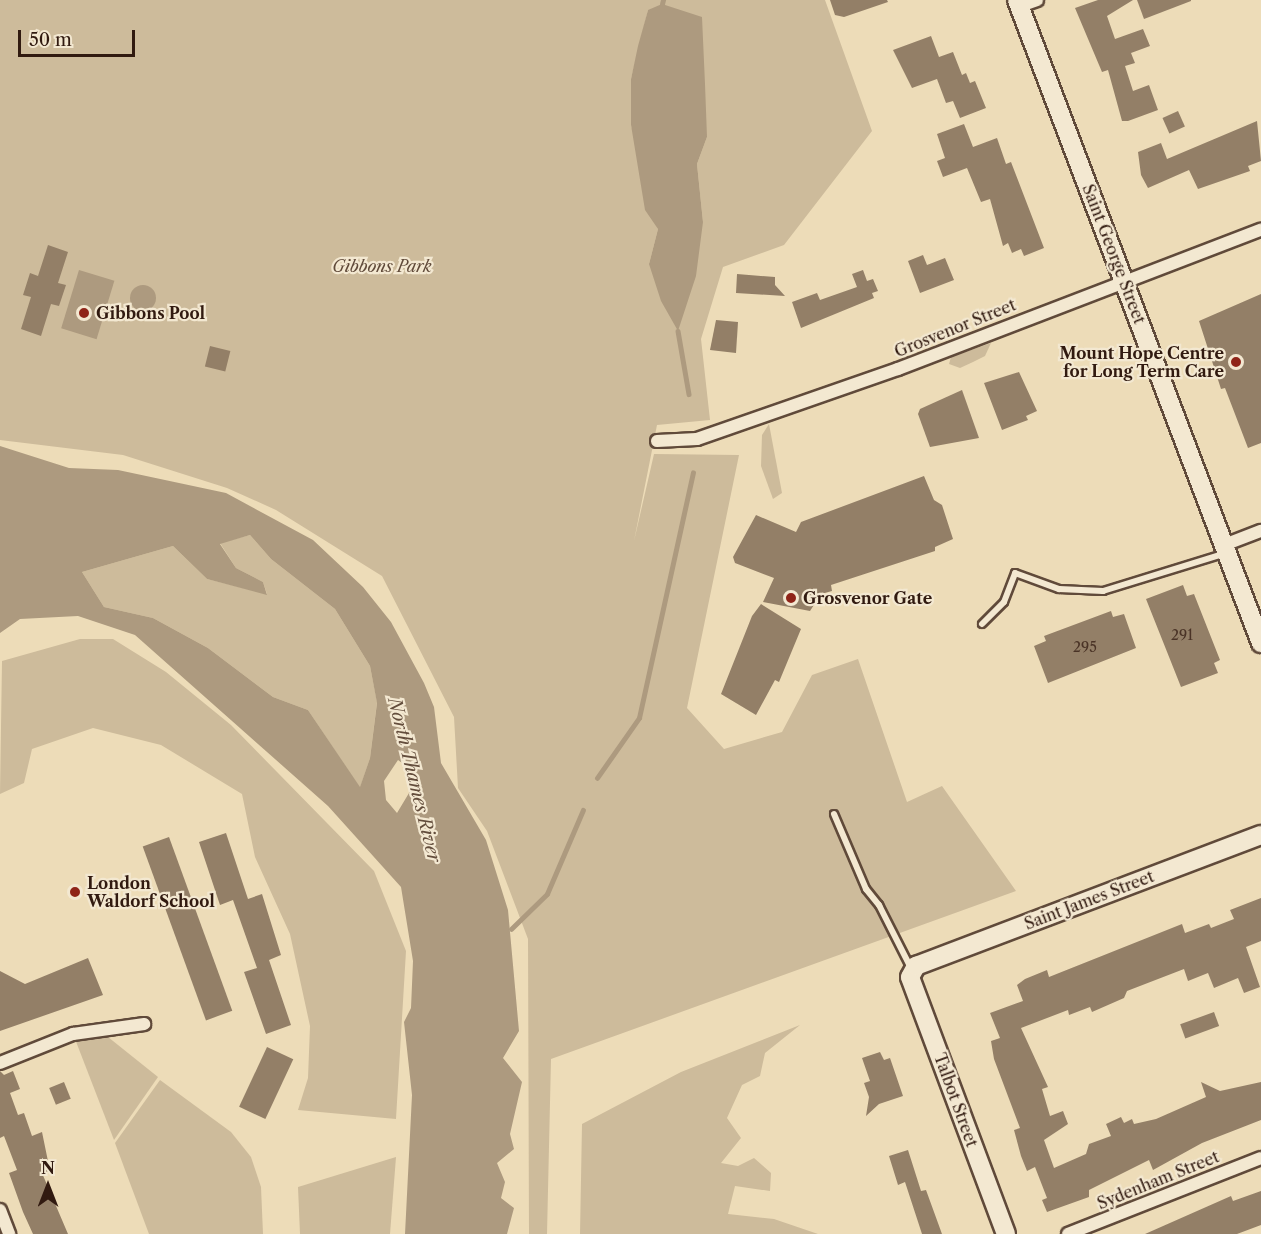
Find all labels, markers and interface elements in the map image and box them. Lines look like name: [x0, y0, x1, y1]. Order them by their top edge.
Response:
scale bar: [21, 18, 138, 56]
text: 50 m: [29, 29, 72, 51]
street label: Saint George Street: [1079, 181, 1149, 327]
park label: Gibbons Park: [332, 256, 432, 276]
street label: Grosvenor Street: [891, 295, 1019, 361]
place label: Gibbons Pool: [96, 303, 205, 323]
marker: Gibbons Pool: [77, 306, 91, 320]
place label: Mount Hope Centre for Long Term Care: [1060, 343, 1224, 381]
marker: Mount Hope Centre for Long Term Care: [1229, 355, 1243, 369]
place label: Grosvenor Gate: [803, 588, 932, 608]
marker: Grosvenor Gate: [784, 591, 798, 605]
house number: 291: [1171, 627, 1193, 643]
house number: 295: [1073, 639, 1097, 655]
water label: North Thames River: [383, 695, 445, 865]
street label: Saint James Street: [1022, 866, 1156, 934]
place label: London Waldorf School: [87, 873, 215, 911]
marker: London Waldorf School: [68, 885, 82, 899]
street label: Talbot Street: [930, 1050, 982, 1150]
street label: Sydenham Street: [1094, 1147, 1222, 1213]
north arrow: [18, 1156, 78, 1216]
text: N: [41, 1158, 55, 1178]

